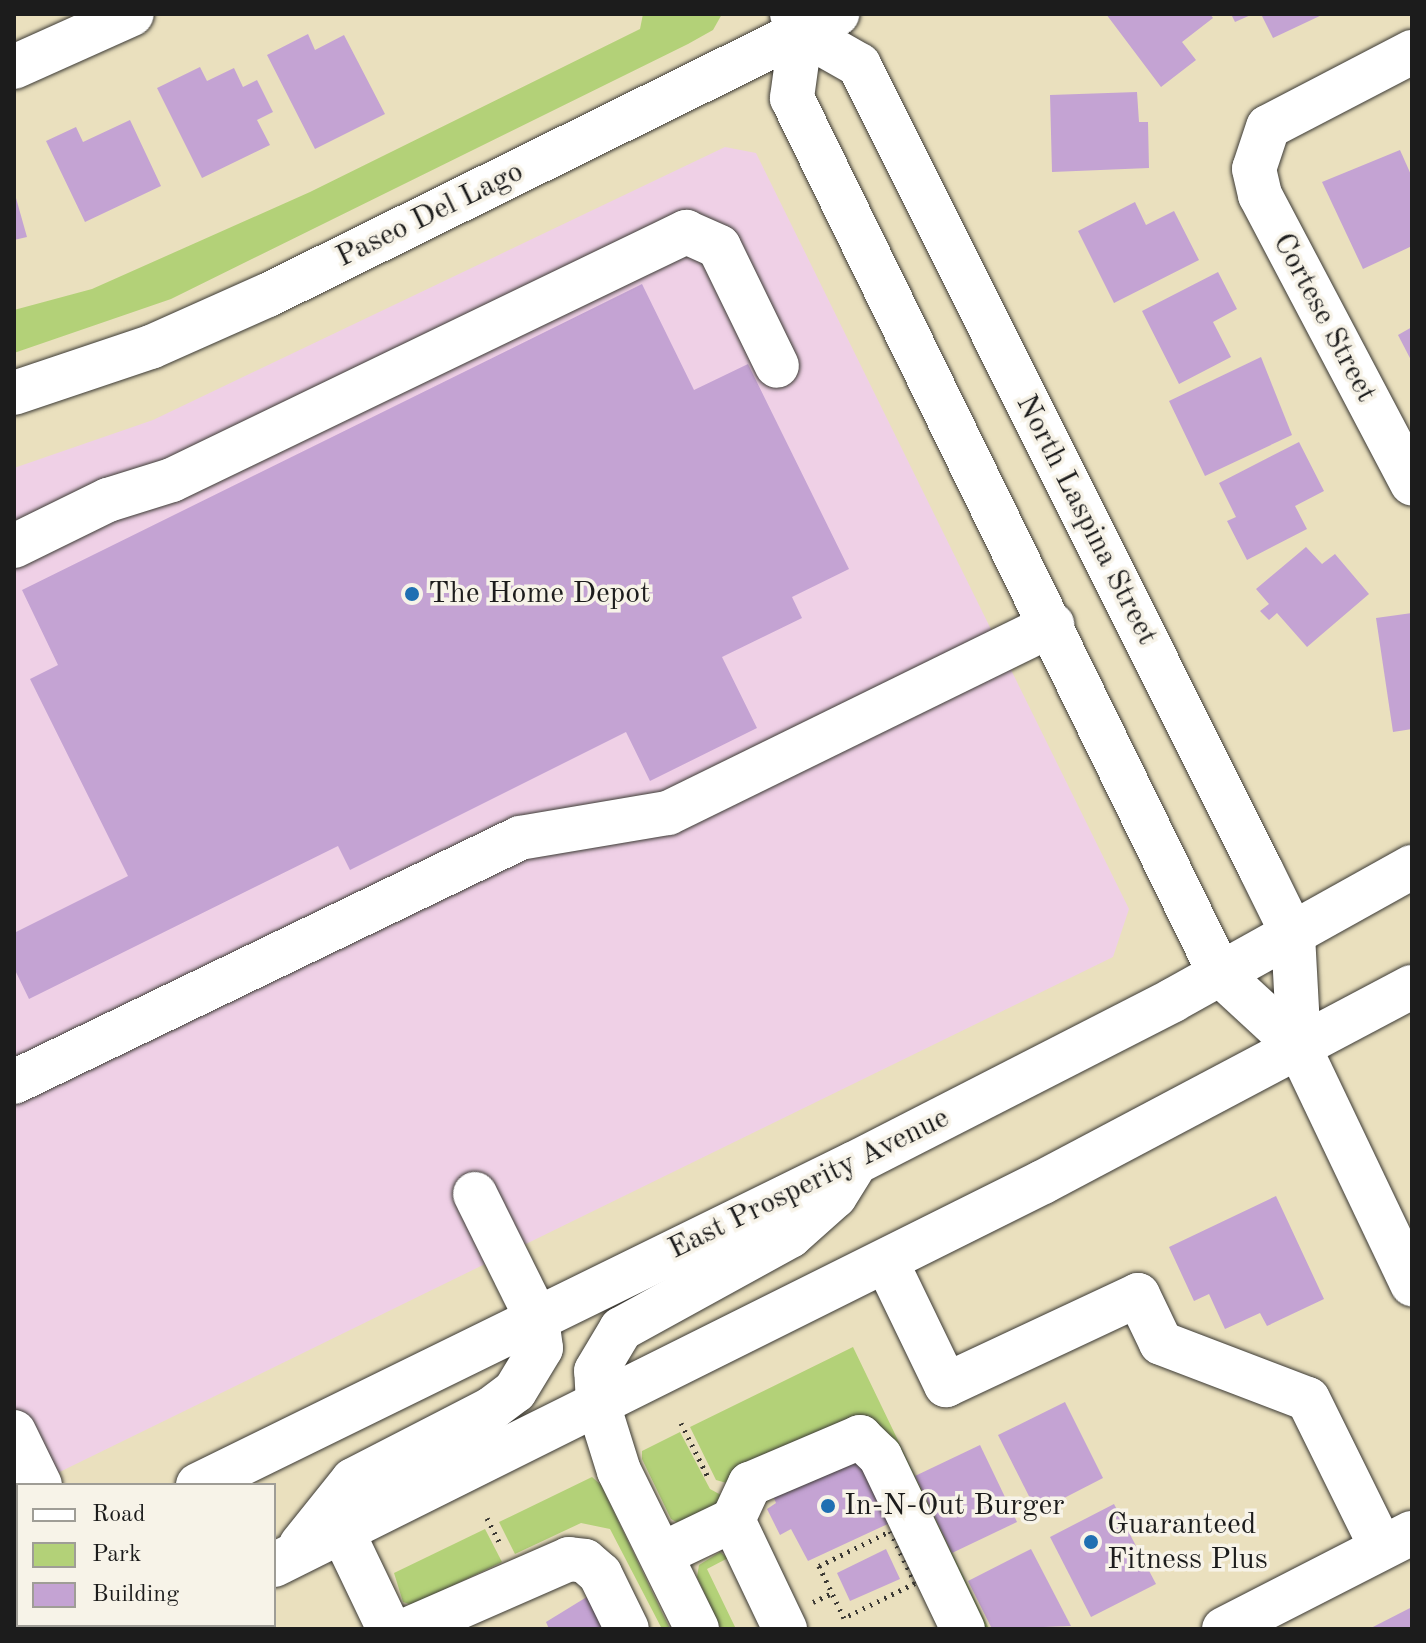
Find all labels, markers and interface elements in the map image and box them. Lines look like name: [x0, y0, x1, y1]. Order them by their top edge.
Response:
street label: Paseo Del Lago: [331, 154, 529, 276]
street label: Cortese Street: [1264, 227, 1384, 409]
street label: North Laspina Street: [1007, 389, 1165, 651]
place label: The Home Depot: [428, 576, 651, 612]
marker: The Home Depot: [403, 585, 421, 603]
street label: East Prosperity Avenue: [663, 1100, 955, 1268]
legend: [16, 1483, 276, 1627]
place label: In-N-Out Burger: [844, 1488, 1065, 1524]
marker: In-N-Out Burger: [819, 1497, 837, 1515]
text: Road: [92, 1503, 145, 1527]
place label: Guaranteed Fitness Plus: [1107, 1507, 1268, 1578]
marker: Guaranteed Fitness Plus: [1082, 1533, 1100, 1551]
text: Park: [92, 1543, 141, 1567]
text: Building: [92, 1583, 179, 1607]

